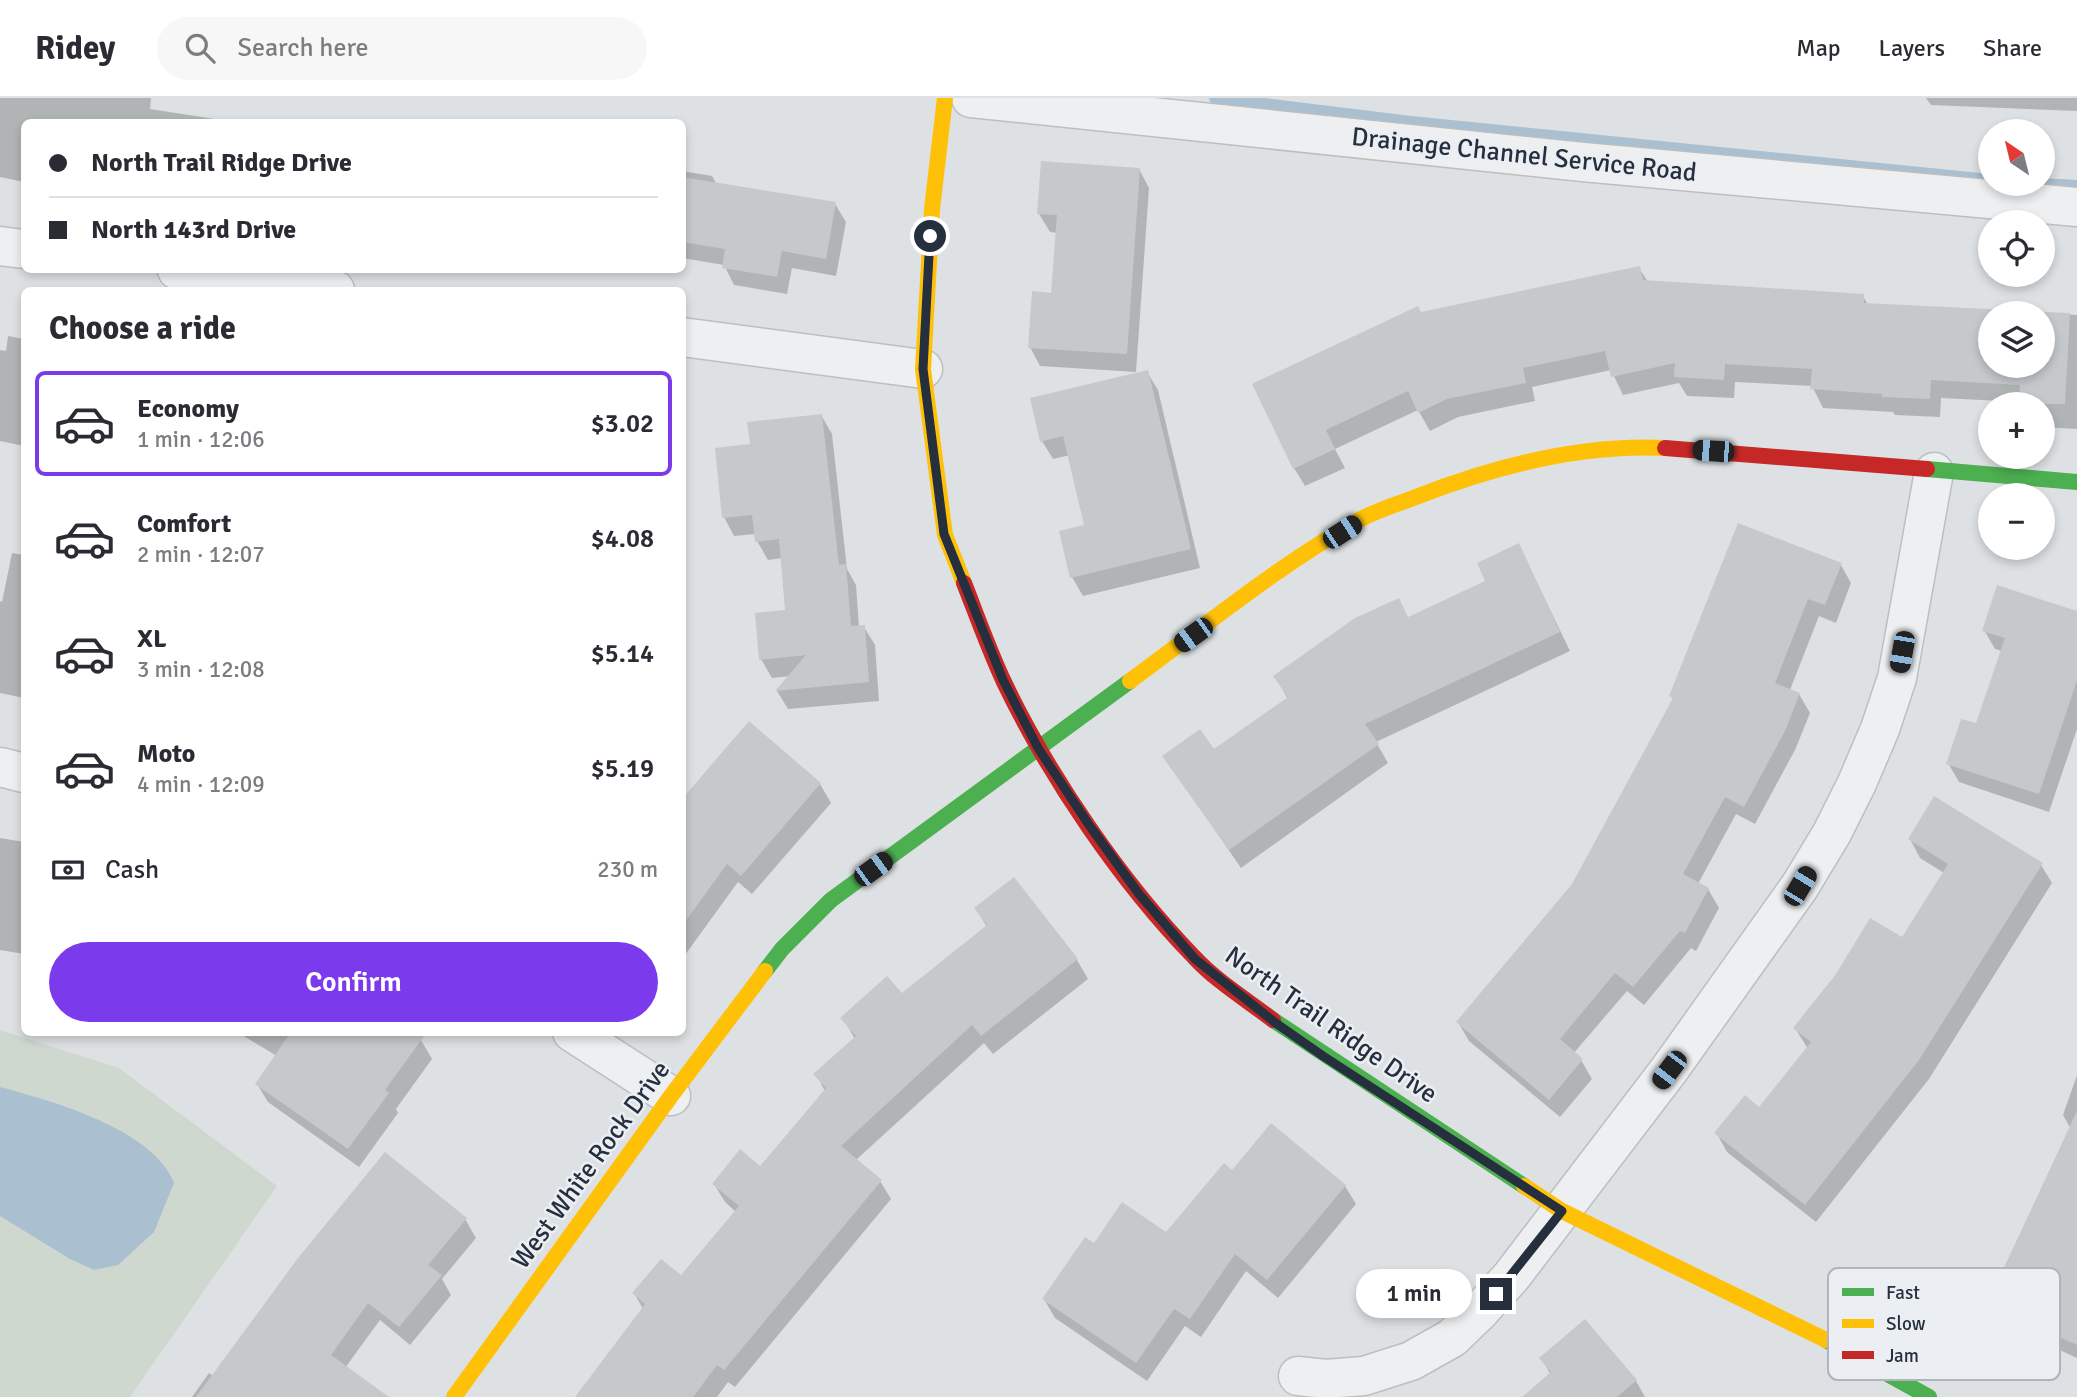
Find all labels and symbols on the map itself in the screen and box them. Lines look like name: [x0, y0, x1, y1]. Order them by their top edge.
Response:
north arrow: [1978, 119, 2054, 196]
street label: Drainage Channel Service Road: [1350, 121, 1698, 189]
route start: [914, 220, 946, 252]
car: [1692, 439, 1735, 463]
car: [1319, 512, 1366, 552]
car: [1170, 614, 1217, 656]
car: [1889, 629, 1916, 675]
car: [850, 848, 897, 890]
car: [1781, 863, 1820, 909]
street label: North Trail Ridge Drive: [1219, 940, 1443, 1110]
car: [1648, 1047, 1691, 1093]
street label: West White Rock Drive: [505, 1055, 677, 1275]
legend: [1828, 1268, 2060, 1380]
callout: 1 min: [1356, 1270, 1472, 1318]
route end: [1480, 1278, 1512, 1310]
text: Fast: [1886, 1281, 1920, 1305]
text: Slow: [1886, 1312, 1926, 1336]
text: Jam: [1886, 1344, 1919, 1368]

